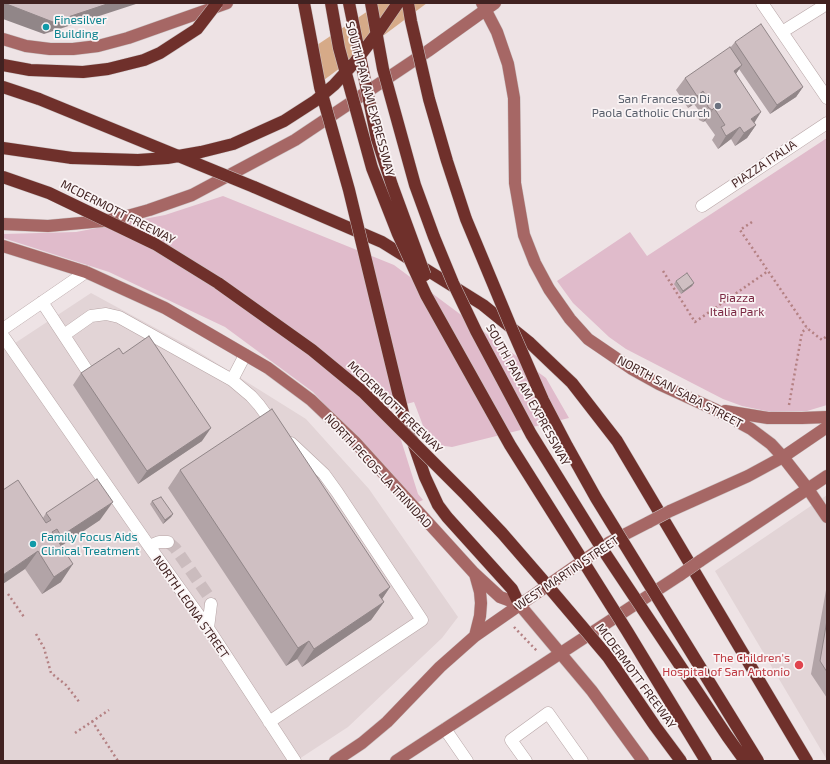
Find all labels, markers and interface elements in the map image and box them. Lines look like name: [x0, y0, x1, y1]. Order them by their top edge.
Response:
place label: Finesilver Building: [54, 13, 107, 41]
street label: SOUTH PAN AM EXPRESSWAY: [342, 20, 398, 178]
marker: Finesilver Building: [41, 22, 51, 32]
place label: San Francesco Di Paola Catholic Church: [592, 92, 710, 120]
marker: San Francesco Di Paola Catholic Church: [713, 101, 723, 111]
street label: PIAZZA ITALIA: [729, 137, 799, 191]
street label: MCDERMOTT FREEWAY: [58, 177, 178, 247]
park label: Piazza Italia Park: [710, 291, 764, 319]
street label: SOUTH PAN AM EXPRESSWAY: [483, 322, 573, 468]
street label: NORTH SAN SABA STREET: [615, 353, 745, 431]
street label: MCDERMOTT FREEWAY: [344, 358, 446, 456]
street label: NORTH PECOS-LA TRINIDAD: [321, 411, 435, 531]
place label: Family Focus Aids Clinical Treatment: [41, 530, 140, 558]
street label: WEST MARTIN STREET: [512, 533, 622, 613]
marker: Family Focus Aids Clinical Treatment: [28, 539, 38, 549]
street label: NORTH LEONA STREET: [150, 553, 232, 661]
street label: MCDERMOTT FREEWAY: [593, 621, 679, 731]
place label: The Children's Hospital of San Antonio: [662, 651, 790, 679]
marker: The Children's Hospital of San Antonio: [793, 659, 805, 671]

